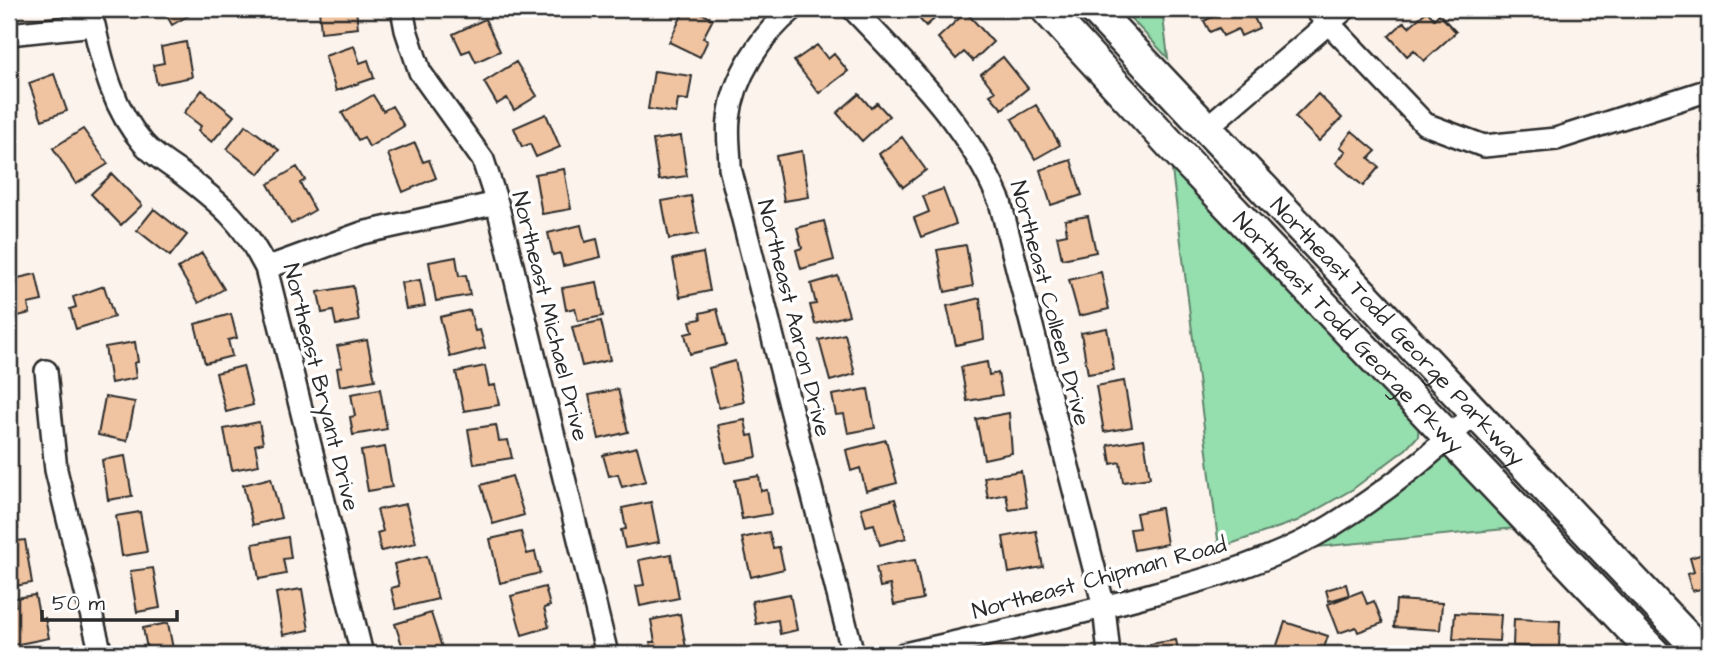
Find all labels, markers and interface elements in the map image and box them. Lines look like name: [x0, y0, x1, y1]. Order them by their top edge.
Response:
street label: Northeast Colleen Drive: [1002, 177, 1098, 429]
street label: Northeast Michael Drive: [504, 188, 596, 444]
street label: Northeast Todd George Parkway: [1263, 190, 1532, 474]
street label: Northeast Aaron Drive: [749, 196, 839, 440]
street label: Northeast Todd George Pkwy: [1225, 205, 1471, 462]
street label: Northeast Bryant Drive: [274, 260, 367, 514]
street label: Northeast Chipman Road: [969, 529, 1230, 627]
scale bar: [42, 579, 177, 623]
text: 50 m: [52, 589, 106, 618]

